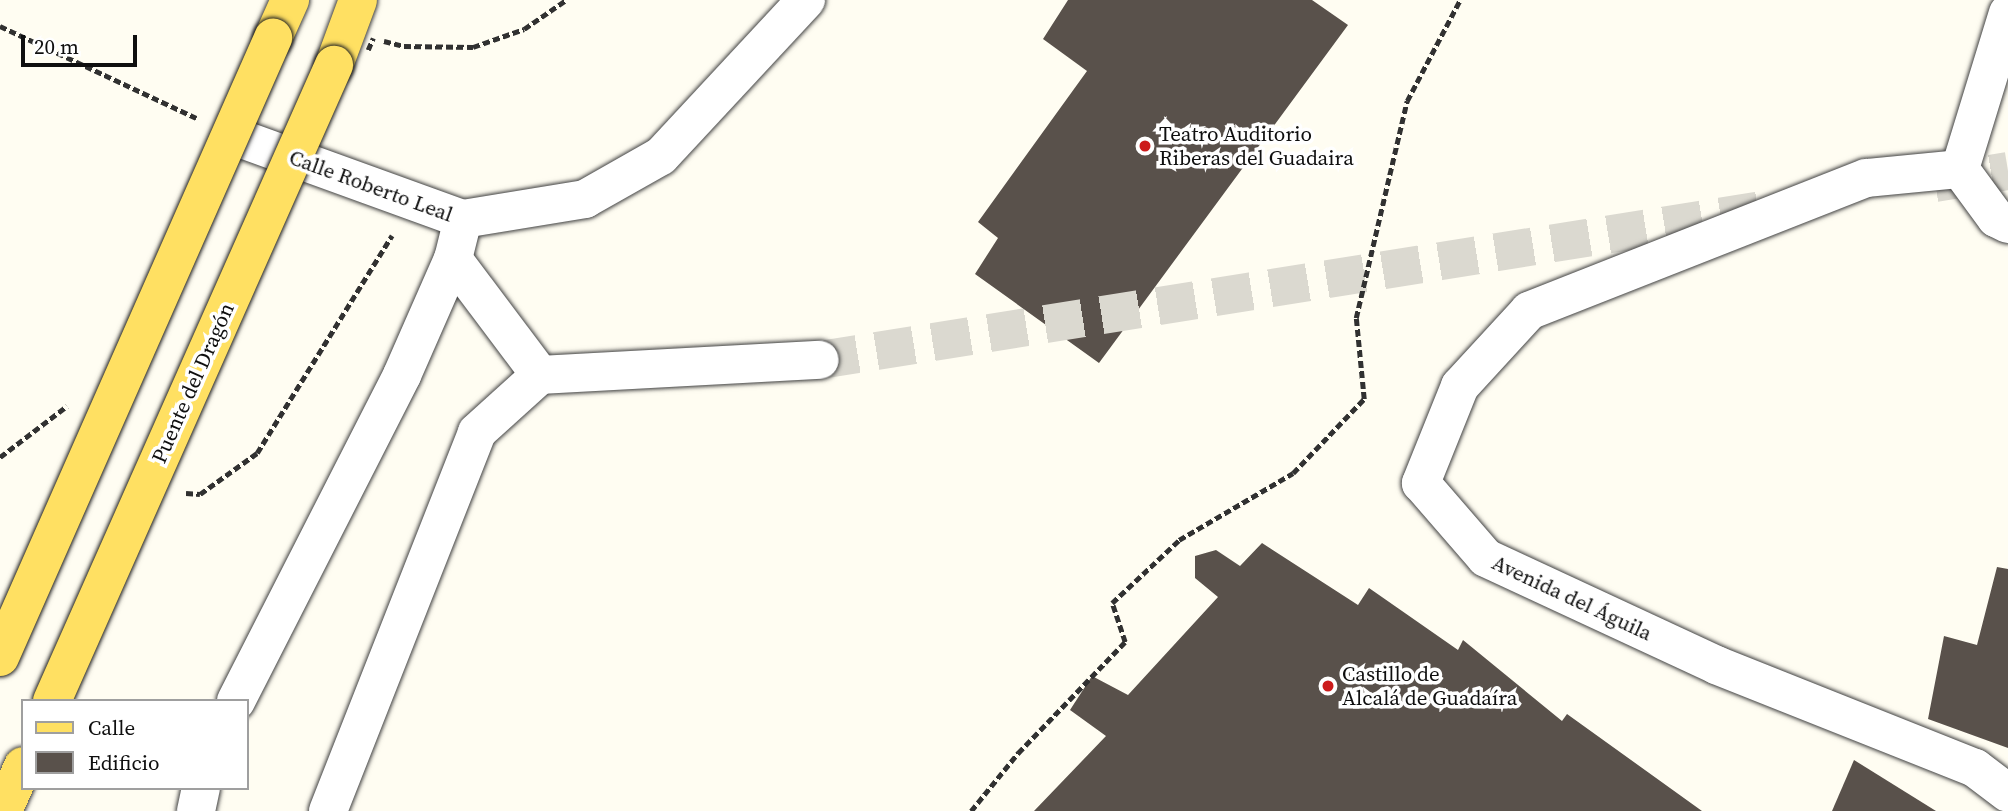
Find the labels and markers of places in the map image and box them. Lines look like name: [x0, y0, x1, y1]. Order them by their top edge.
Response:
place label: Teatro Auditorio Riberas del Guadaira: [1159, 121, 1354, 171]
marker: Teatro Auditorio Riberas del Guadaira: [1137, 138, 1153, 154]
place label: Castillo de Alcalá de Guadaíra: [1342, 661, 1518, 711]
marker: Castillo de Alcalá de Guadaíra: [1320, 678, 1336, 694]

